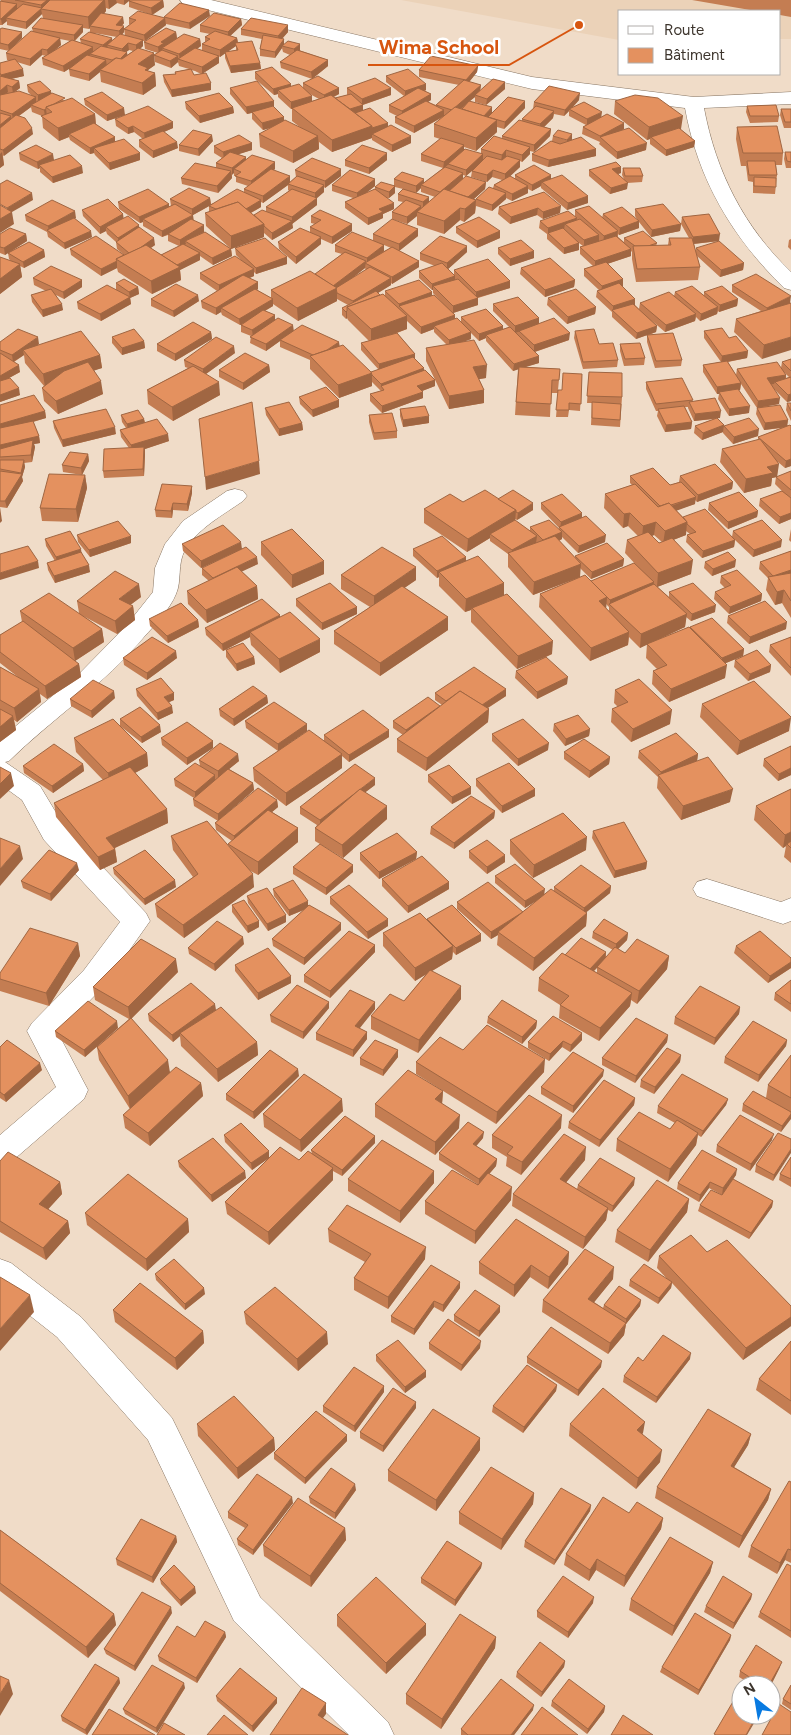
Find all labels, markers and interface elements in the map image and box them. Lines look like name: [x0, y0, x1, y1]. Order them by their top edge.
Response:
legend: [618, 10, 781, 75]
text: Route: [664, 21, 704, 39]
callout: Wima School: [368, 30, 509, 65]
text: Wima School: [379, 35, 499, 59]
text: Bâtiment: [664, 46, 725, 64]
north arrow: [731, 1675, 781, 1725]
text: N: [741, 1679, 759, 1699]

